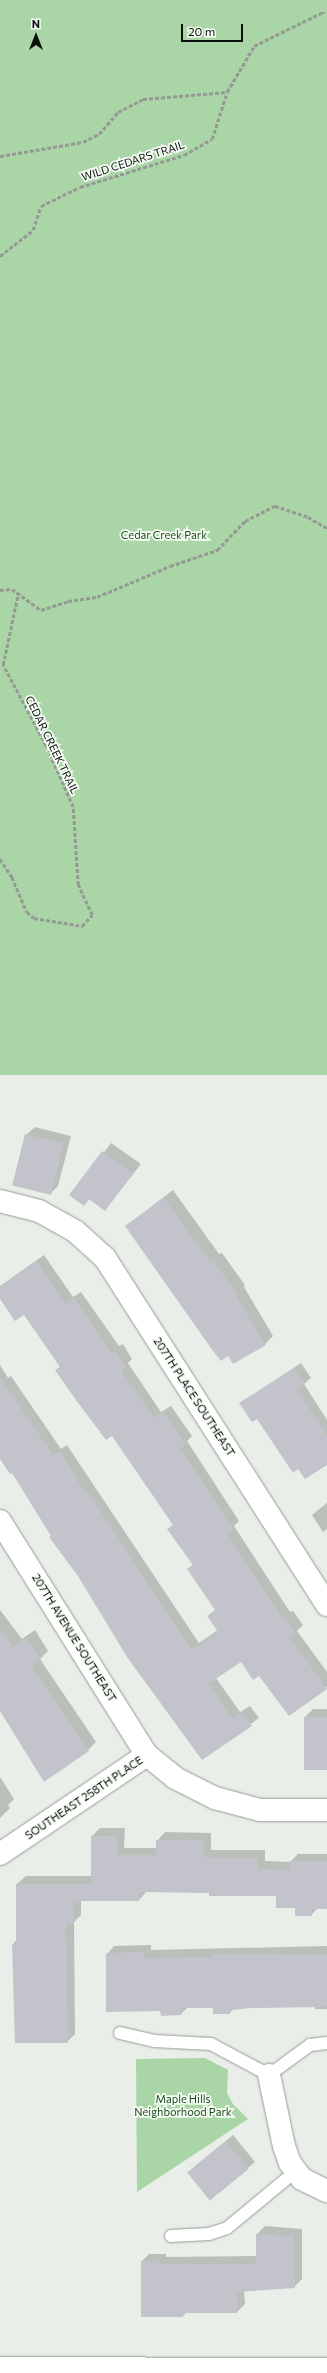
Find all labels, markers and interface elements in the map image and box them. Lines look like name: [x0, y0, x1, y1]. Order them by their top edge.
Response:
north arrow: [16, 16, 56, 56]
scale bar: [183, 16, 245, 42]
text: N: [32, 17, 40, 30]
text: 20 m: [188, 24, 215, 38]
street label: WILD CEDARS TRAIL: [80, 138, 186, 184]
park label: Cedar Creek Park: [121, 528, 207, 542]
street label: CEDAR CREEK TRAIL: [22, 694, 82, 796]
street label: 207TH PLACE SOUTHEAST: [151, 1335, 237, 1459]
street label: 207TH AVENUE SOUTHEAST: [29, 1572, 119, 1704]
street label: SOUTHEAST 258TH PLACE: [23, 1754, 145, 1842]
park label: Maple Hills Neighborhood Park: [134, 2093, 232, 2119]

